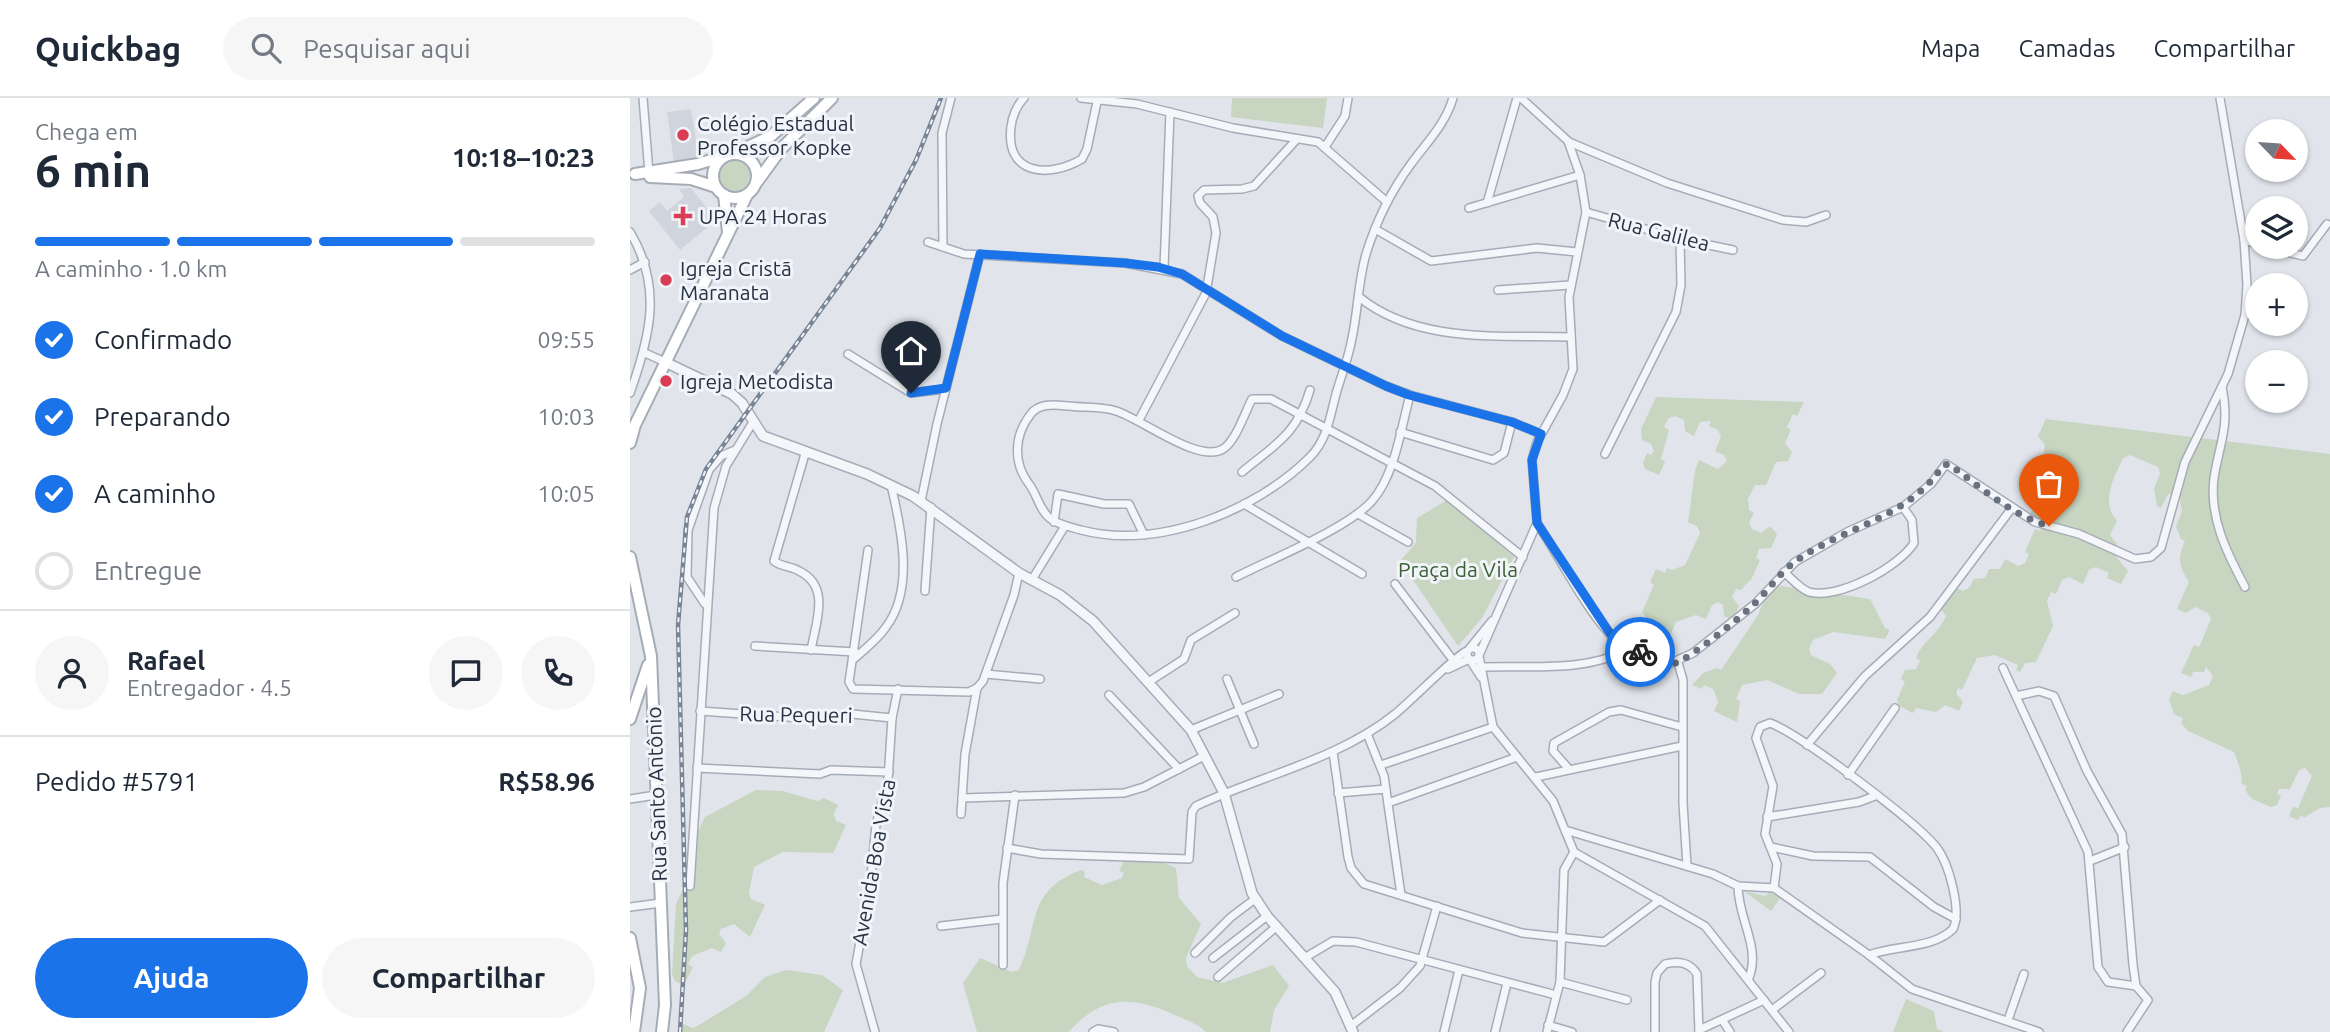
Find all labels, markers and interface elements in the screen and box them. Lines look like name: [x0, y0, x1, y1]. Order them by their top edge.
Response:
search box: [223, 17, 713, 80]
icon: search: [247, 29, 285, 67]
text: Quickbag: [35, 30, 181, 67]
text: Pesquisar aqui: [303, 34, 471, 63]
text: Mapa: [1921, 35, 1980, 62]
text: Camadas: [2018, 35, 2115, 62]
text: Compartilhar: [2153, 35, 2295, 62]
place label: Colégio Estadual Professor Kopke: [697, 111, 854, 159]
text: Chega em: [35, 119, 138, 144]
north arrow: [2245, 119, 2308, 182]
map controls: [2245, 119, 2308, 413]
marker: Colégio Estadual Professor Kopke: [675, 127, 691, 143]
text: 10:18–10:23: [452, 143, 595, 172]
text: 6 min: [35, 144, 151, 196]
button: layers: [2245, 196, 2308, 259]
place label: UPA 24 Horas: [699, 204, 827, 228]
marker: UPA 24 Horas: [673, 206, 693, 226]
street label: Rua Galilea: [1606, 207, 1712, 255]
text: A caminho · 1.0 km: [35, 256, 227, 281]
place label: Igreja Cristã Maranata: [680, 256, 792, 304]
marker: Igreja Cristã Maranata: [658, 272, 674, 288]
button: +: [2245, 273, 2308, 336]
icon: check: [35, 321, 73, 359]
pin: [881, 321, 941, 393]
text: Confirmado: [94, 325, 232, 354]
text: 09:55: [537, 327, 595, 352]
icon: home: [892, 332, 930, 370]
button: −: [2245, 350, 2308, 413]
place label: Igreja Metodista: [680, 369, 834, 393]
marker: Igreja Metodista: [658, 373, 674, 389]
icon: check: [35, 398, 73, 436]
text: Preparando: [94, 402, 231, 431]
text: 10:03: [537, 404, 595, 429]
pin: [2019, 454, 2079, 526]
icon: bag: [2030, 465, 2068, 503]
icon: check: [35, 475, 73, 513]
text: A caminho: [94, 479, 216, 508]
text: 10:05: [537, 481, 595, 506]
text: Entregue: [94, 556, 202, 585]
park label: Praça da Vila: [1398, 557, 1518, 581]
courier: [1605, 617, 1675, 687]
icon: bike: [1621, 633, 1659, 671]
button: person: [35, 636, 109, 710]
button: chat: [429, 636, 503, 710]
button: phone: [521, 636, 595, 710]
text: Rafael: [127, 646, 205, 675]
text: Entregador · 4.5: [127, 675, 292, 700]
street label: Rua Pequeri: [739, 701, 853, 727]
street label: Rua Santo Antônio: [641, 706, 671, 882]
text: Pedido #5791: [35, 767, 198, 796]
text: R$58.96: [498, 767, 595, 796]
street label: Avenida Boa Vista: [847, 777, 899, 947]
button: Ajuda: [35, 938, 308, 1018]
button: Compartilhar: [322, 938, 595, 1018]

